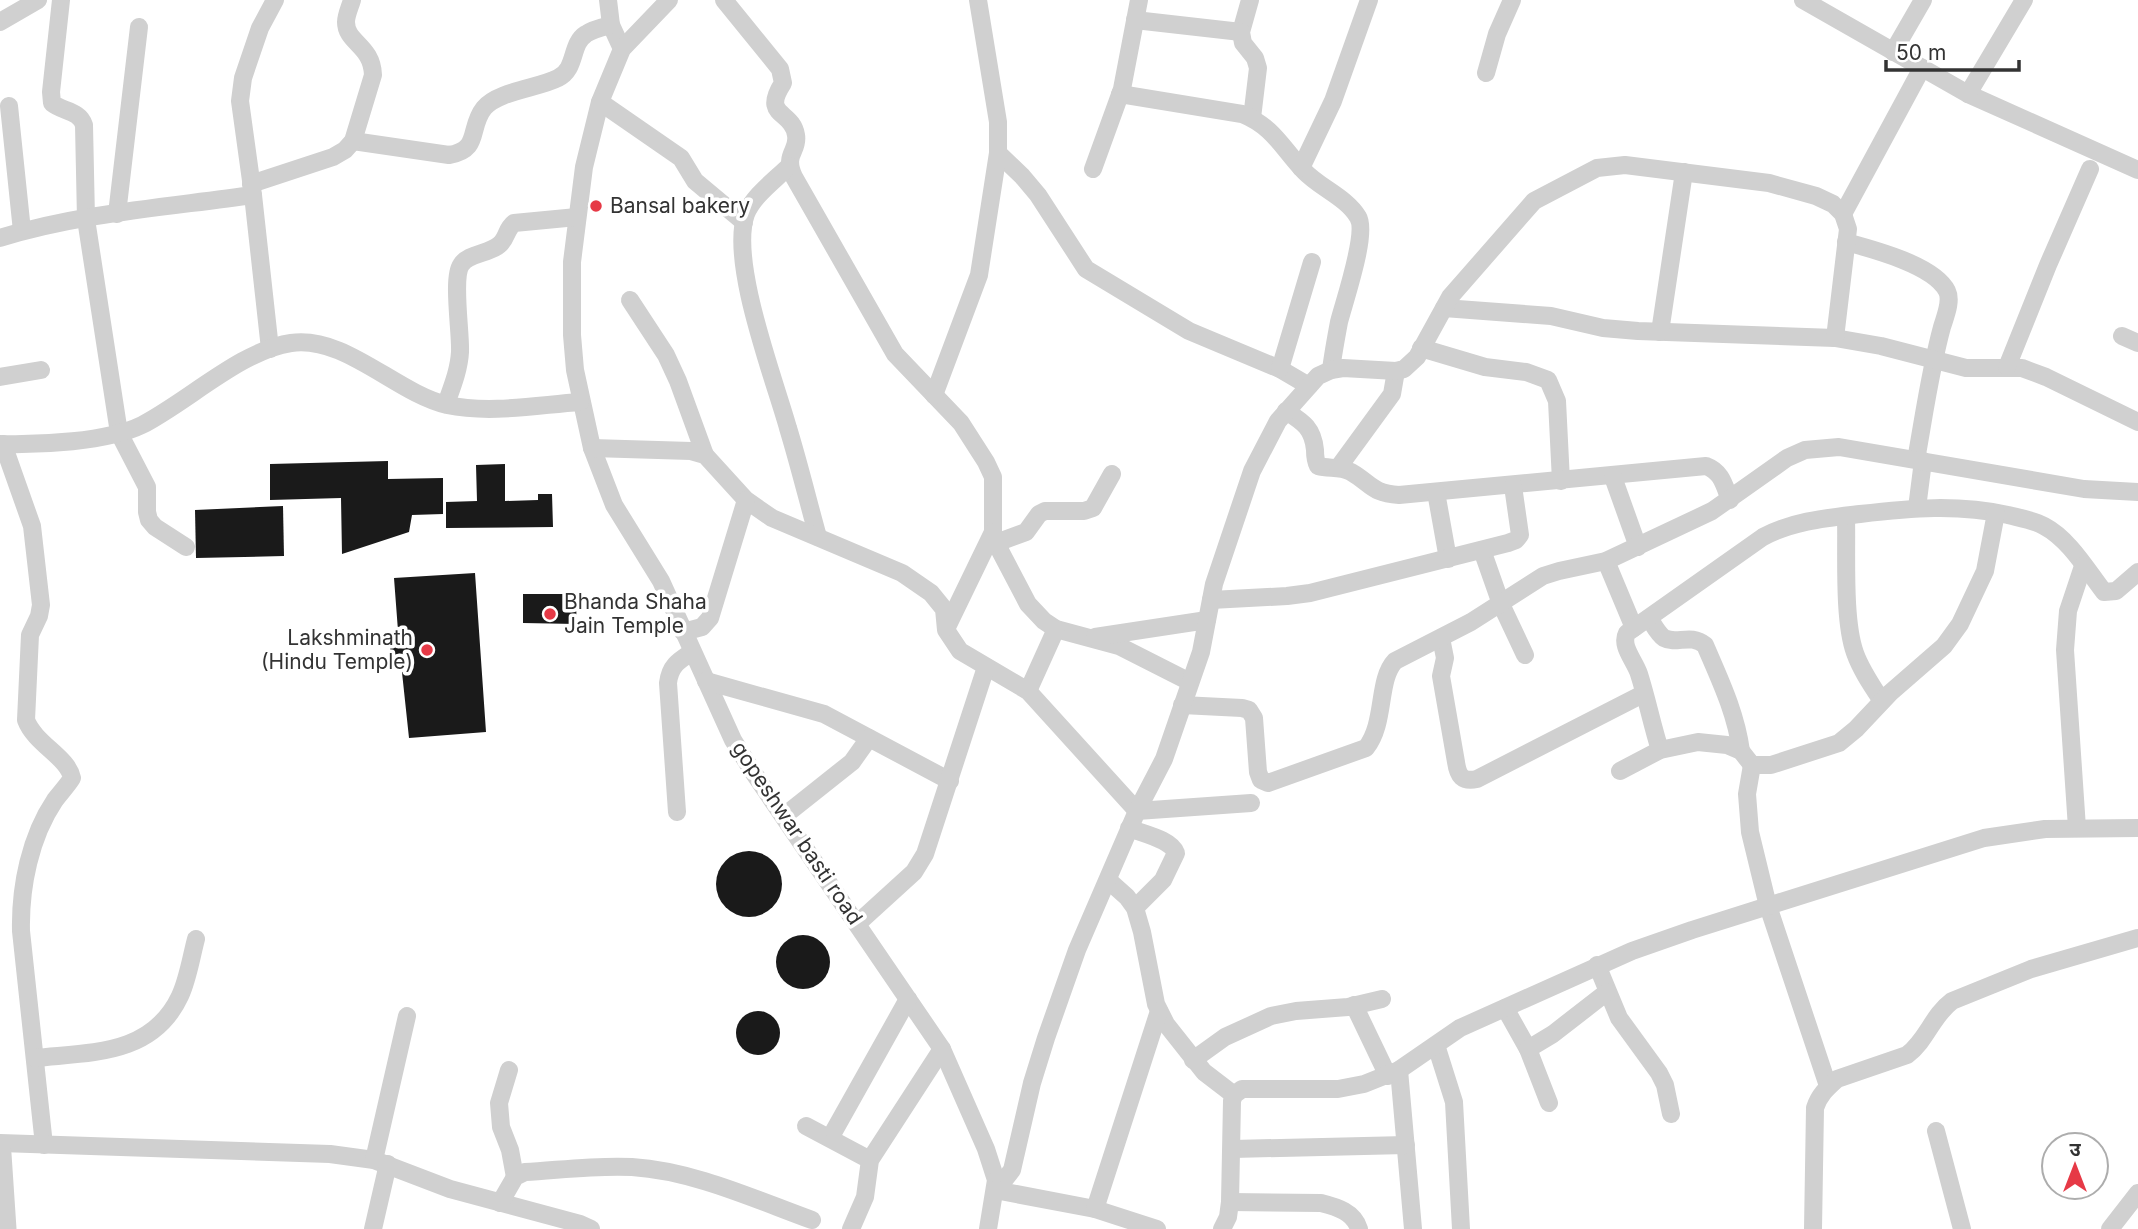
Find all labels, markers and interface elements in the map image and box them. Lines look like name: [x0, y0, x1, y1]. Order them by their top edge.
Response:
scale bar: [1886, 28, 2019, 72]
text: 50 m: [1896, 40, 1946, 65]
place label: Bansal bakery: [610, 193, 750, 218]
marker: Bansal bakery: [588, 198, 604, 214]
place label: Bhanda Shaha Jain Temple: [564, 589, 707, 638]
marker: Bhanda Shaha Jain Temple: [542, 606, 558, 622]
place label: Lakshminath (Hindu Temple): [261, 625, 413, 674]
marker: Lakshminath (Hindu Temple): [419, 642, 435, 658]
street label: gopeshwar basti road: [727, 736, 868, 929]
north arrow: [2040, 1131, 2110, 1201]
text: उ: [2069, 1138, 2081, 1161]

